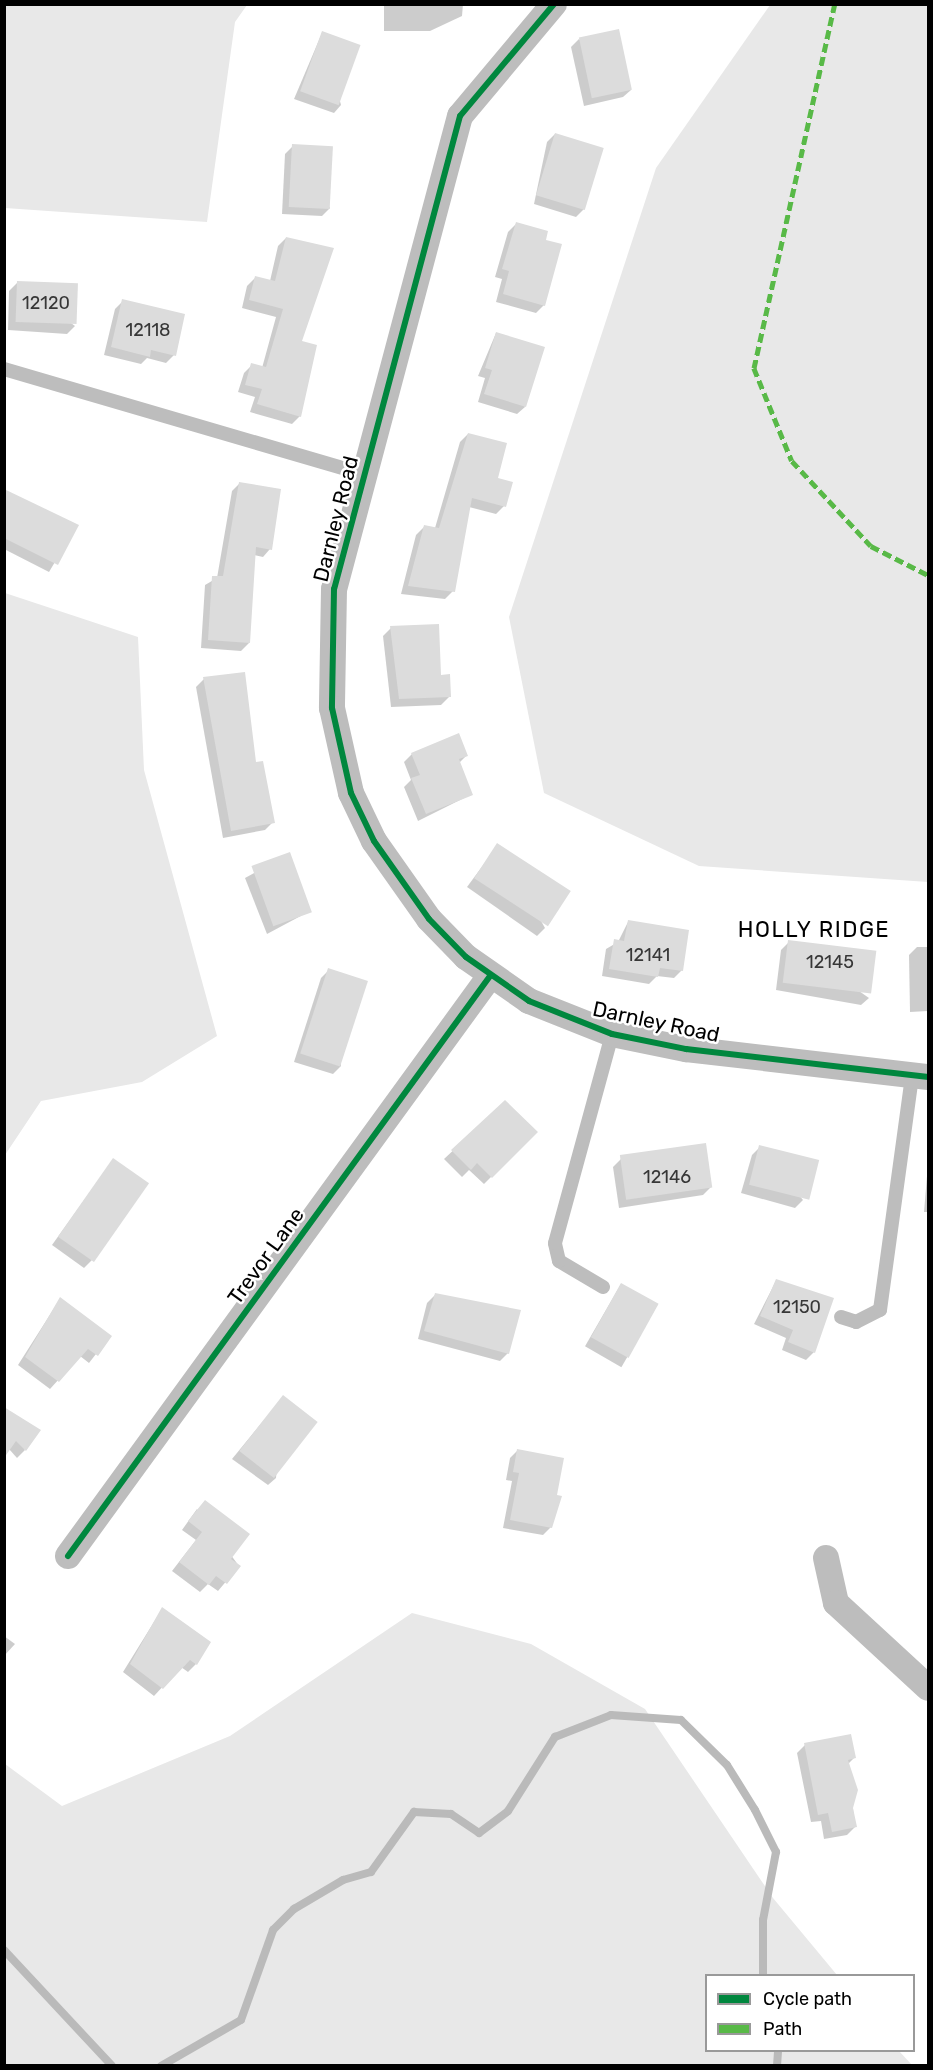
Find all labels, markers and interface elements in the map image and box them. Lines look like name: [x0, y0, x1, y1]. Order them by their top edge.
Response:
house number: 12120: [22, 292, 70, 314]
house number: 12118: [125, 319, 171, 341]
street label: Darnley Road: [308, 453, 364, 585]
district label: HOLLY RIDGE: [737, 917, 891, 943]
house number: 12141: [626, 944, 670, 966]
house number: 12145: [806, 951, 854, 973]
street label: Darnley Road: [590, 996, 722, 1048]
house number: 12146: [643, 1166, 691, 1188]
street label: Trevor Lane: [222, 1203, 310, 1309]
house number: 12150: [773, 1296, 821, 1318]
legend: [705, 1974, 915, 2052]
text: Cycle path: [763, 1988, 852, 2010]
text: Path: [763, 2018, 802, 2040]

